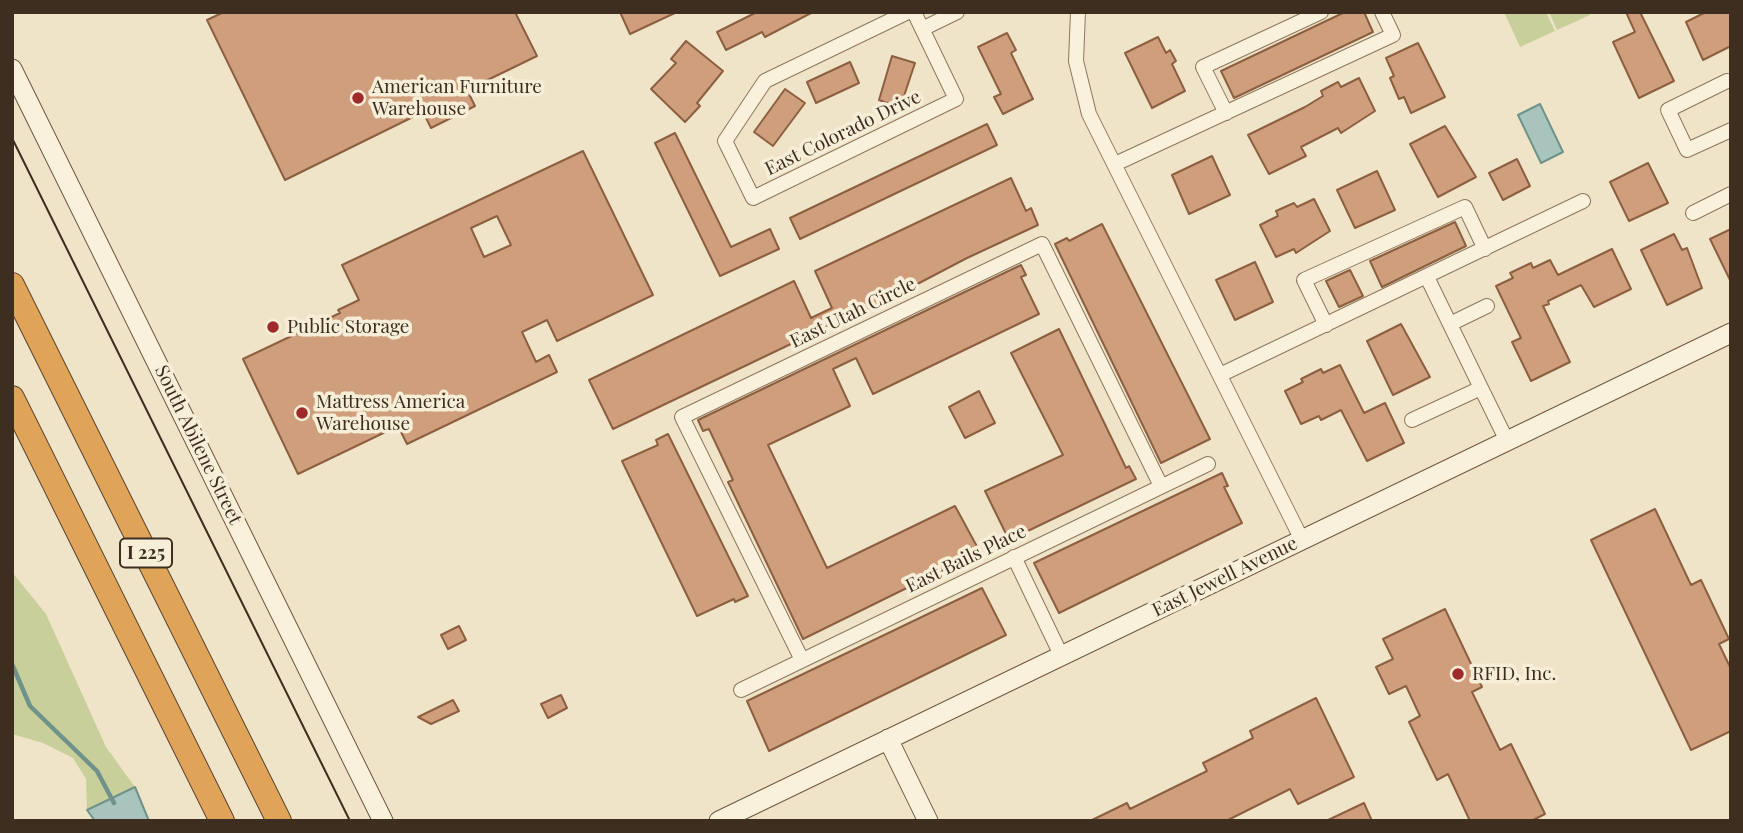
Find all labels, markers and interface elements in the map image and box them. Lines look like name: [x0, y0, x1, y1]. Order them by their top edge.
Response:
place label: American Furniture Warehouse: [372, 76, 542, 120]
street label: East Colorado Drive: [761, 85, 925, 181]
marker: American Furniture Warehouse: [350, 90, 366, 106]
street label: East Utah Circle: [787, 273, 919, 353]
place label: Public Storage: [287, 316, 409, 338]
marker: Public Storage: [265, 319, 281, 335]
street label: South Abilene Street: [150, 362, 246, 528]
place label: Mattress America Warehouse: [316, 391, 465, 435]
marker: Mattress America Warehouse: [294, 405, 310, 421]
street label: East Bails Place: [902, 520, 1030, 598]
street label: East Jewell Avenue: [1149, 532, 1301, 622]
road number: I 225: [120, 538, 172, 568]
place label: RFID, Inc.: [1472, 663, 1556, 685]
marker: RFID, Inc.: [1450, 666, 1466, 682]

